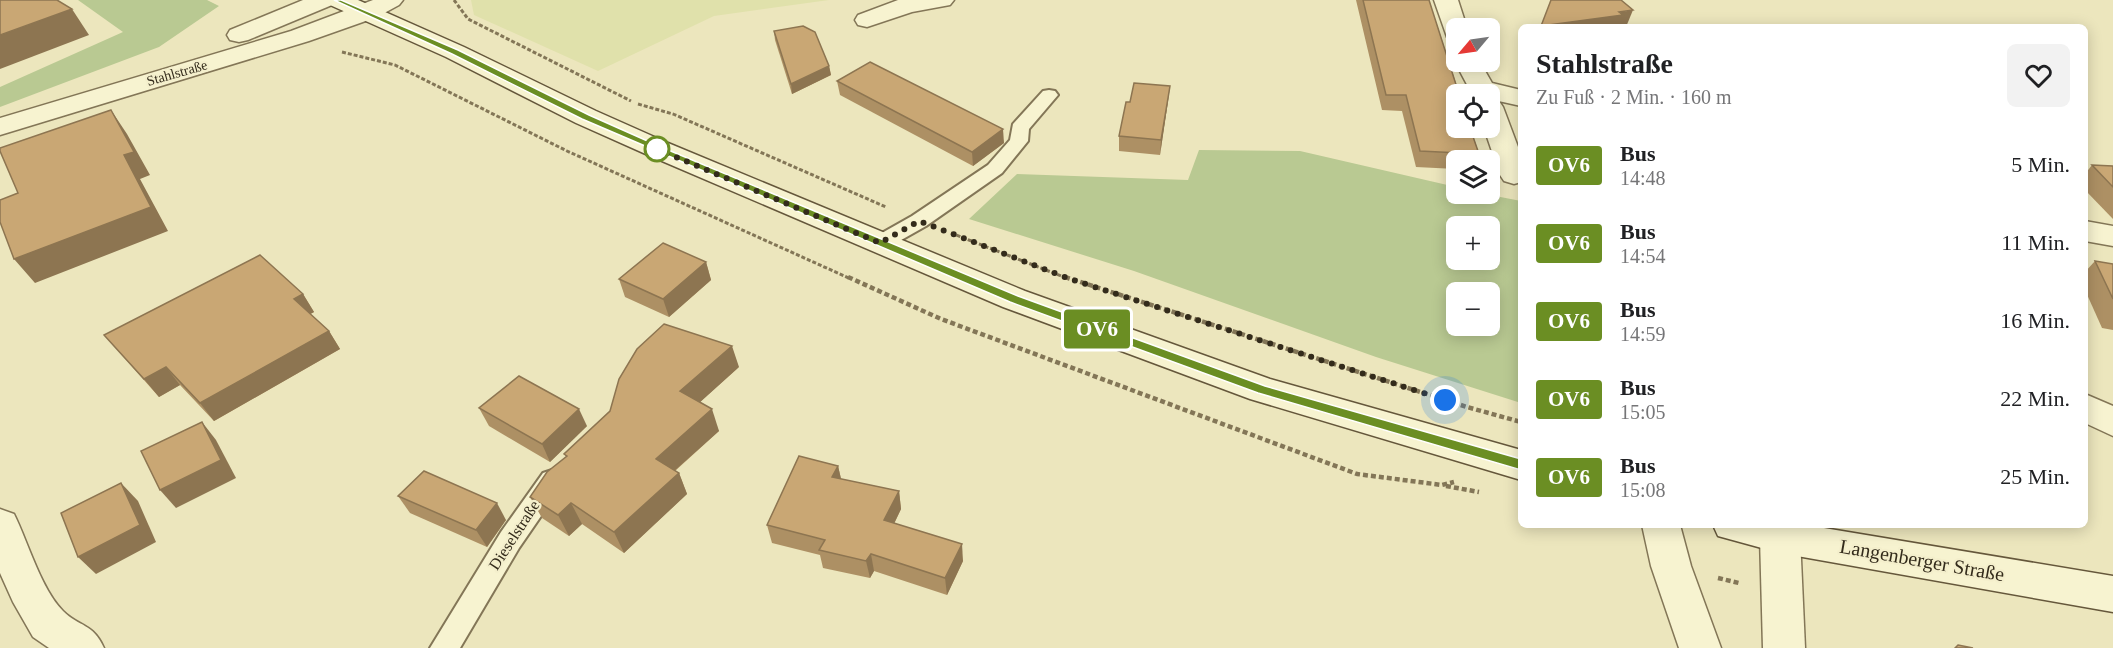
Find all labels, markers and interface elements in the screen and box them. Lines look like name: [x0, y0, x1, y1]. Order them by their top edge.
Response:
north arrow: [1446, 18, 1500, 72]
map controls: [1446, 18, 1500, 336]
button: heart: [2007, 44, 2070, 107]
text: Stahlstraße: [1536, 48, 1673, 79]
street label: Stahlstraße: [145, 57, 209, 89]
button: locate: [1446, 84, 1500, 138]
text: Zu Fuß · 2 Min. · 160 m: [1536, 86, 1732, 108]
unlabelled marker: [644, 136, 670, 162]
text: Bus: [1620, 141, 1655, 166]
button: layers: [1446, 150, 1500, 204]
text: 5 Min.: [2011, 152, 2070, 177]
text: OV6: [1548, 153, 1590, 177]
text: 14:48: [1620, 167, 1666, 189]
button: +: [1446, 216, 1500, 270]
text: Bus: [1620, 219, 1655, 244]
text: 11 Min.: [2001, 230, 2070, 255]
text: OV6: [1548, 231, 1590, 255]
text: 14:54: [1620, 245, 1666, 267]
button: −: [1446, 282, 1500, 336]
text: Bus: [1620, 297, 1655, 322]
text: 16 Min.: [2000, 308, 2070, 333]
text: OV6: [1548, 309, 1590, 333]
line badge: OV6: [1062, 310, 1132, 348]
text: OV6: [1076, 317, 1118, 341]
text: 14:59: [1620, 323, 1666, 345]
text: Bus: [1620, 375, 1655, 400]
your location: [1430, 385, 1460, 415]
text: 22 Min.: [2000, 386, 2070, 411]
text: OV6: [1548, 387, 1590, 411]
text: 15:05: [1620, 401, 1666, 423]
text: Bus: [1620, 453, 1655, 478]
text: 25 Min.: [2000, 464, 2070, 489]
text: OV6: [1548, 465, 1590, 489]
text: 15:08: [1620, 479, 1666, 501]
street label: Dieselstraße: [485, 497, 543, 573]
street label: Langenberger Straße: [1838, 535, 2006, 586]

